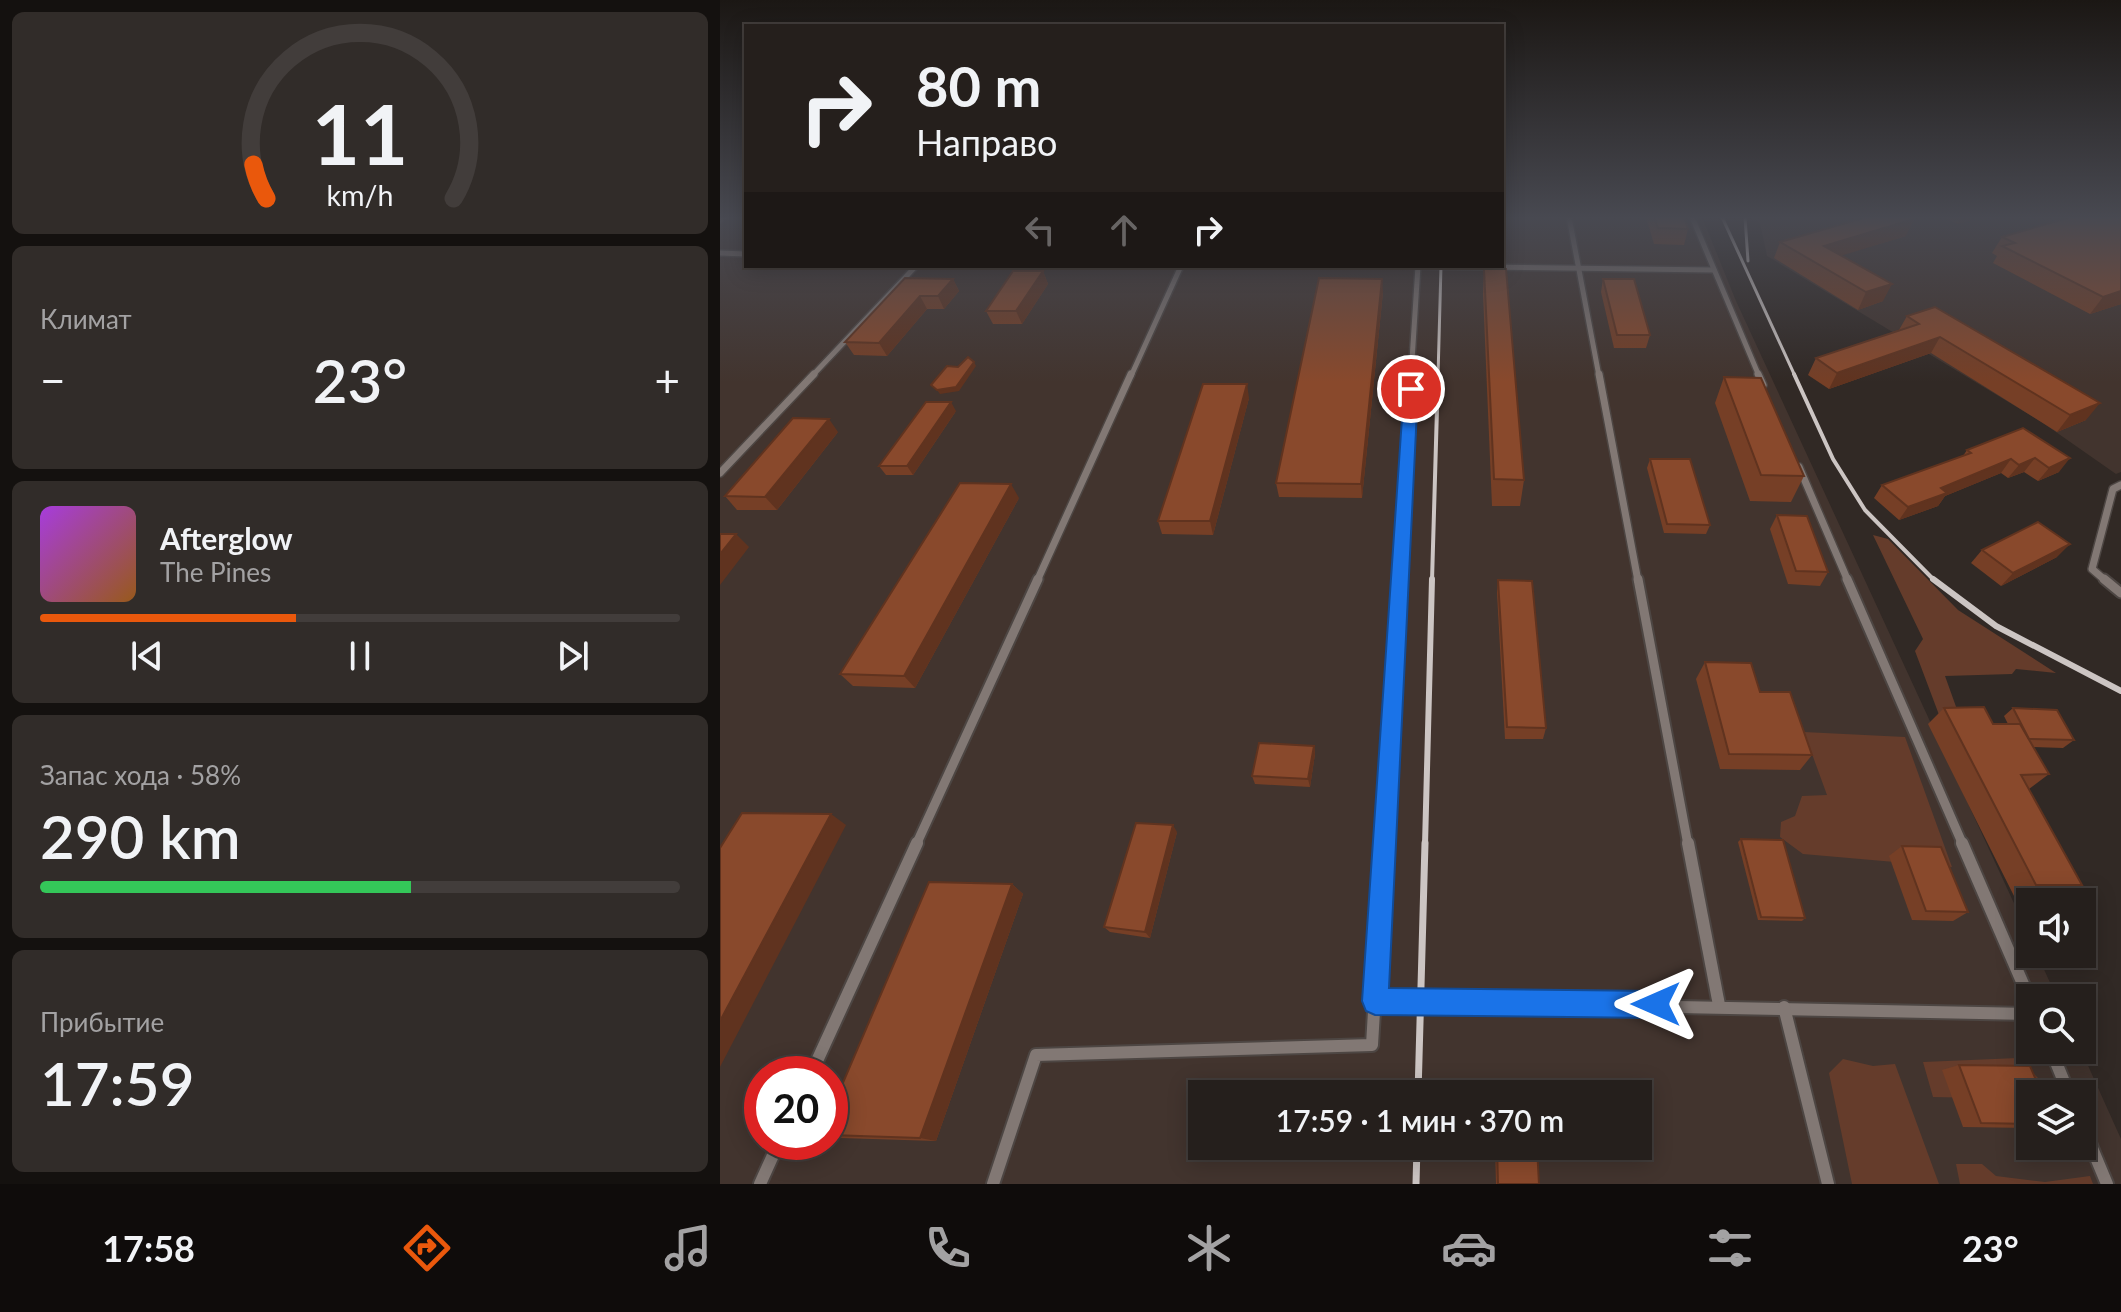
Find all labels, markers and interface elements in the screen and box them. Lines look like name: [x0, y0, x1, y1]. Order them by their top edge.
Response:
text: 80 m: [916, 52, 1041, 119]
icon: right: [784, 56, 888, 160]
text: 11: [312, 83, 408, 183]
text: Направо: [916, 120, 1057, 164]
text: km/h: [327, 178, 393, 212]
icon: left: [1018, 208, 1062, 252]
icon: ahead: [1102, 208, 1146, 252]
icon: right: [1186, 208, 1230, 252]
text: Климат: [40, 303, 132, 335]
text: 23°: [313, 344, 407, 416]
text: −: [40, 354, 66, 406]
text: +: [654, 354, 680, 406]
pin: [1377, 355, 1445, 423]
icon: arrive: [1389, 367, 1433, 411]
text: Afterglow: [160, 520, 293, 556]
text: The Pines: [160, 556, 271, 588]
icon: previous: [125, 634, 169, 678]
icon: pause: [338, 634, 382, 678]
icon: next: [551, 634, 595, 678]
text: Запас хода · 58%: [40, 759, 241, 791]
text: 290 km: [40, 800, 241, 872]
map controls: [2016, 888, 2096, 1160]
button: sound: [2016, 888, 2096, 968]
position arrow: [1614, 962, 1698, 1046]
button: search: [2016, 984, 2096, 1064]
text: Прибытие: [40, 1006, 164, 1038]
text: 17:59: [40, 1047, 194, 1119]
speed limit sign: 20: [744, 1056, 848, 1160]
button: layers: [2016, 1080, 2096, 1160]
text: 17:59 · 1 мин · 370 m: [1276, 1102, 1564, 1138]
icon: directions: [399, 1220, 455, 1276]
icon: music: [660, 1220, 716, 1276]
icon: phone: [920, 1220, 976, 1276]
icon: climate: [1181, 1220, 1237, 1276]
icon: car: [1441, 1220, 1497, 1276]
icon: filters: [1702, 1220, 1758, 1276]
text: 17:58: [102, 1226, 195, 1270]
text: 23°: [1962, 1226, 2019, 1270]

